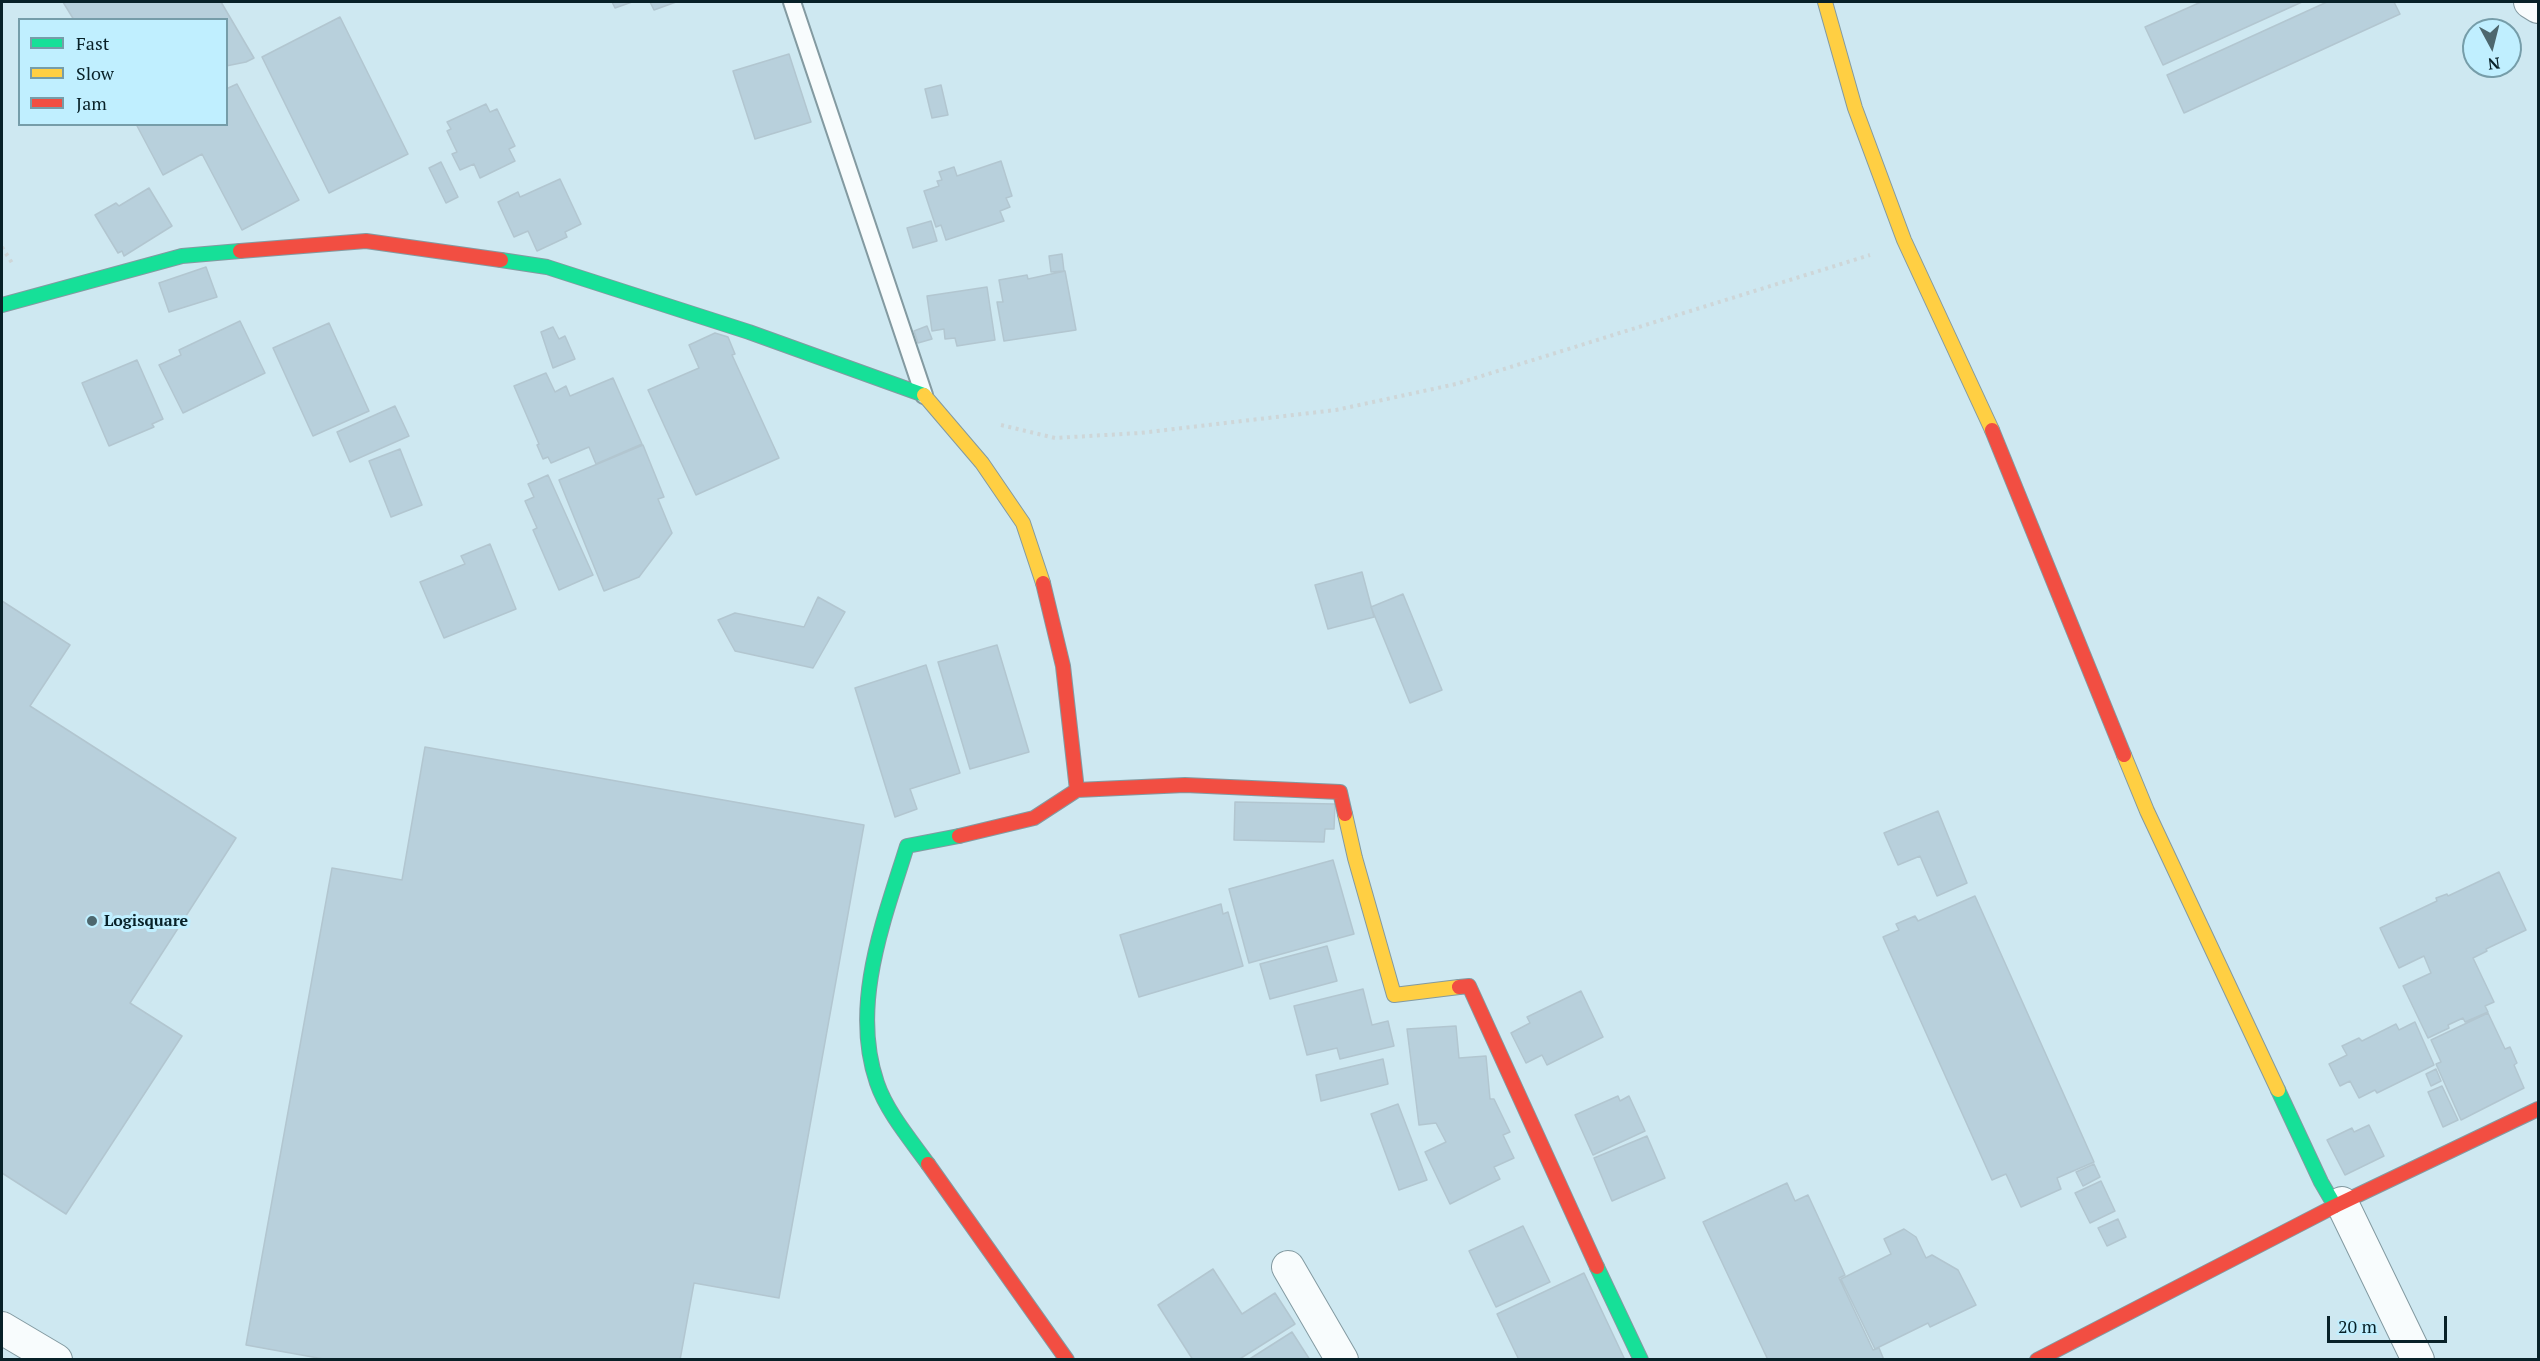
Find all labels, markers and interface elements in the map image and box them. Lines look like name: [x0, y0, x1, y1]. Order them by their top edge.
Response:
legend: [18, 18, 228, 126]
north arrow: [2462, 18, 2522, 78]
text: Fast: [76, 31, 109, 55]
text: N: [2487, 52, 2501, 76]
text: Slow: [76, 61, 114, 85]
text: Jam: [76, 91, 107, 115]
place label: Logisquare: [104, 911, 188, 931]
marker: Logisquare: [85, 914, 99, 928]
scale bar: [2330, 1304, 2450, 1342]
text: 20 m: [2338, 1314, 2377, 1338]

